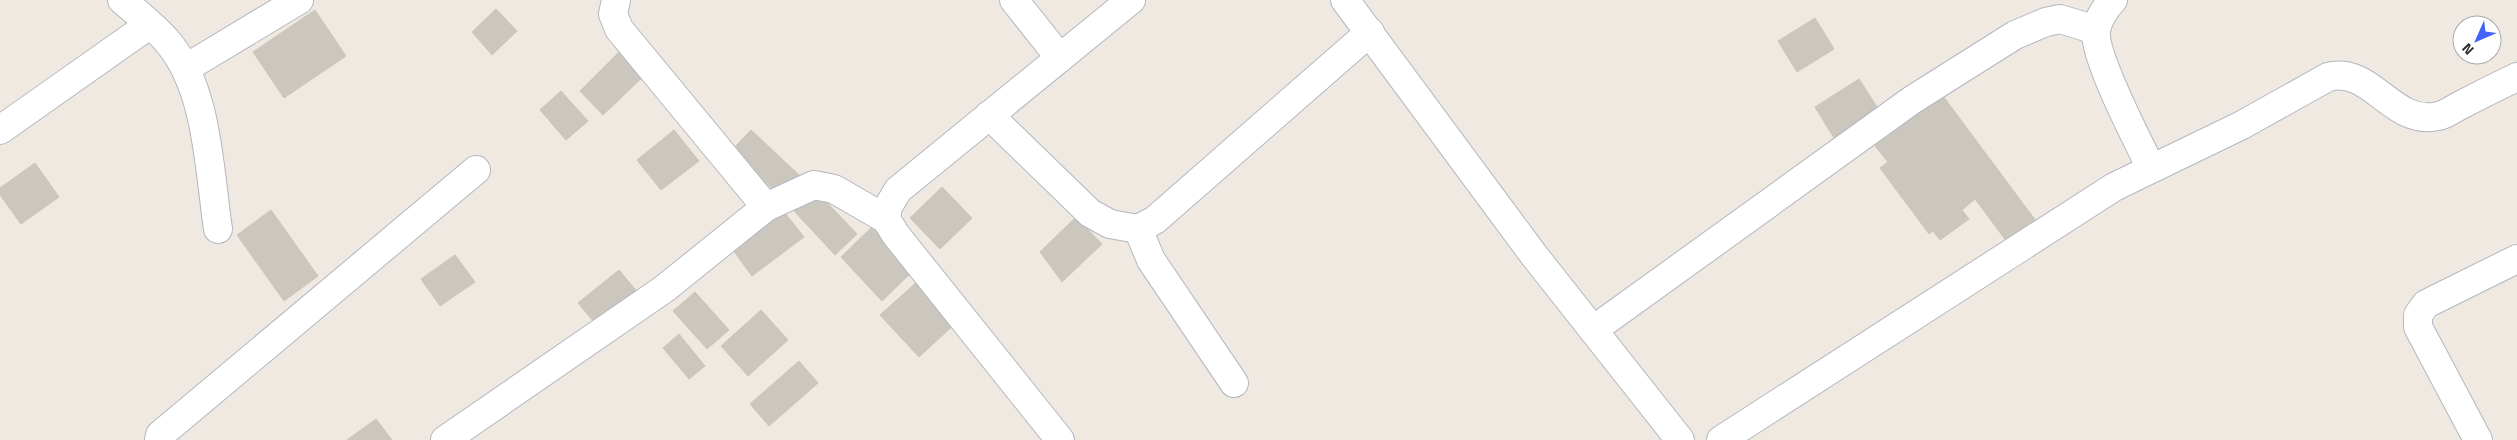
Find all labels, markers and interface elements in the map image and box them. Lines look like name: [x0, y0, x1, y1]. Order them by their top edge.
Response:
north arrow: [2452, 15, 2502, 65]
text: N: [2457, 39, 2478, 60]

